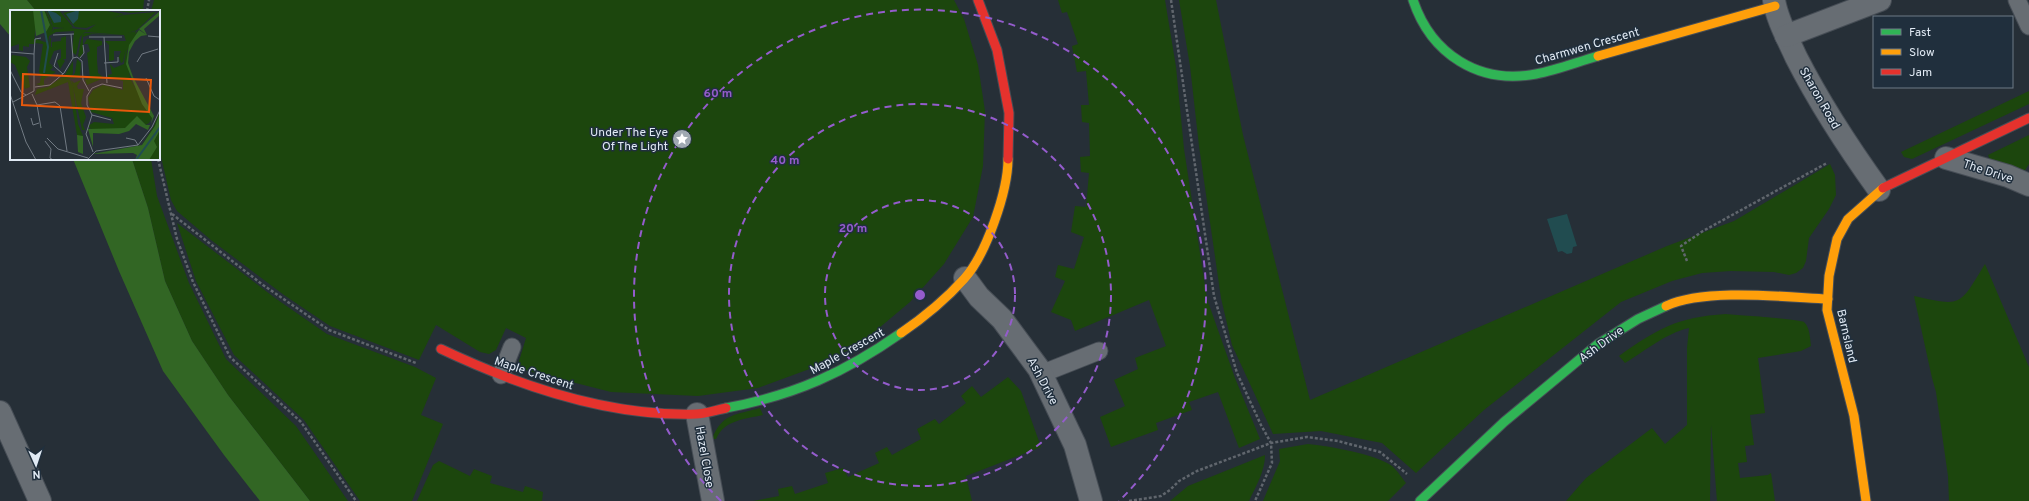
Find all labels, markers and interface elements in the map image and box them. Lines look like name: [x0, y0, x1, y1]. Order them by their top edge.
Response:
inset map: [10, 10, 160, 160]
legend: [1873, 16, 2013, 88]
street label: Charmwen Crescent: [1533, 24, 1641, 70]
text: Fast: [1909, 25, 1931, 41]
text: Slow: [1909, 45, 1935, 61]
street label: Sharon Road: [1795, 65, 1843, 132]
text: Jam: [1909, 65, 1932, 81]
text: 60 m: [704, 86, 732, 102]
place label: Under The Eye Of The Light: [590, 125, 668, 155]
place icon: Under The Eye Of The Light: [671, 128, 693, 150]
text: 40 m: [770, 153, 800, 169]
street label: The Drive: [1961, 156, 2015, 188]
text: 20 m: [839, 221, 867, 237]
centre of rings: [913, 288, 927, 302]
street label: Barnsland: [1832, 308, 1860, 365]
street label: Ash Drive: [1576, 323, 1627, 366]
street label: Maple Crescent: [807, 325, 888, 379]
street label: Maple Crescent: [492, 354, 575, 394]
street label: Ash Drive: [1023, 355, 1061, 408]
street label: Hazel Close: [691, 425, 717, 489]
north arrow: [16, 445, 56, 485]
text: N: [32, 467, 41, 481]

